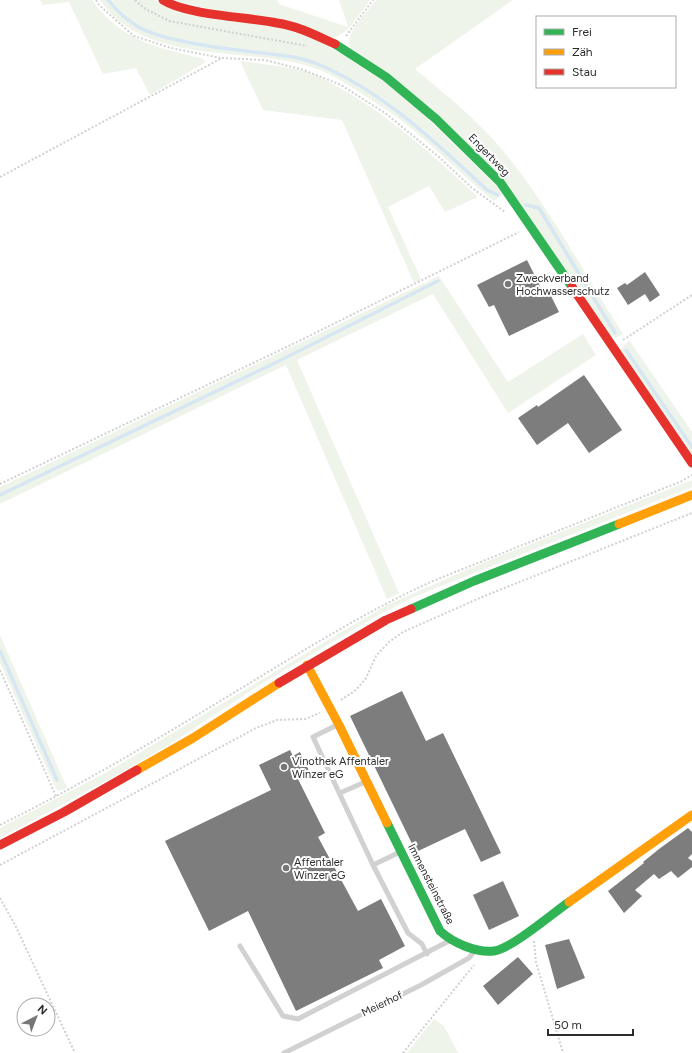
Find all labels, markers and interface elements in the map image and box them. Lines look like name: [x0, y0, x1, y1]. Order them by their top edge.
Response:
legend: [536, 16, 676, 88]
text: Frei: [572, 25, 592, 39]
text: Zäh: [572, 45, 593, 59]
text: Stau: [572, 65, 597, 79]
street label: Engertweg: [466, 131, 512, 179]
place label: Zweckverband Hochwasserschutz: [516, 272, 610, 298]
marker: Zweckverband Hochwasserschutz: [503, 279, 513, 289]
place label: Vinothek Affentaler Winzer eG: [292, 755, 389, 781]
marker: Vinothek Affentaler Winzer eG: [279, 762, 289, 772]
street label: Immensteinstraße: [405, 842, 457, 926]
place label: Affentaler Winzer eG: [294, 856, 345, 882]
marker: Affentaler Winzer eG: [281, 863, 291, 873]
street label: Meierhof: [359, 988, 406, 1020]
north arrow: [16, 997, 56, 1037]
text: N: [35, 1002, 50, 1018]
scale bar: [548, 1011, 633, 1037]
text: 50 m: [554, 1018, 582, 1032]

